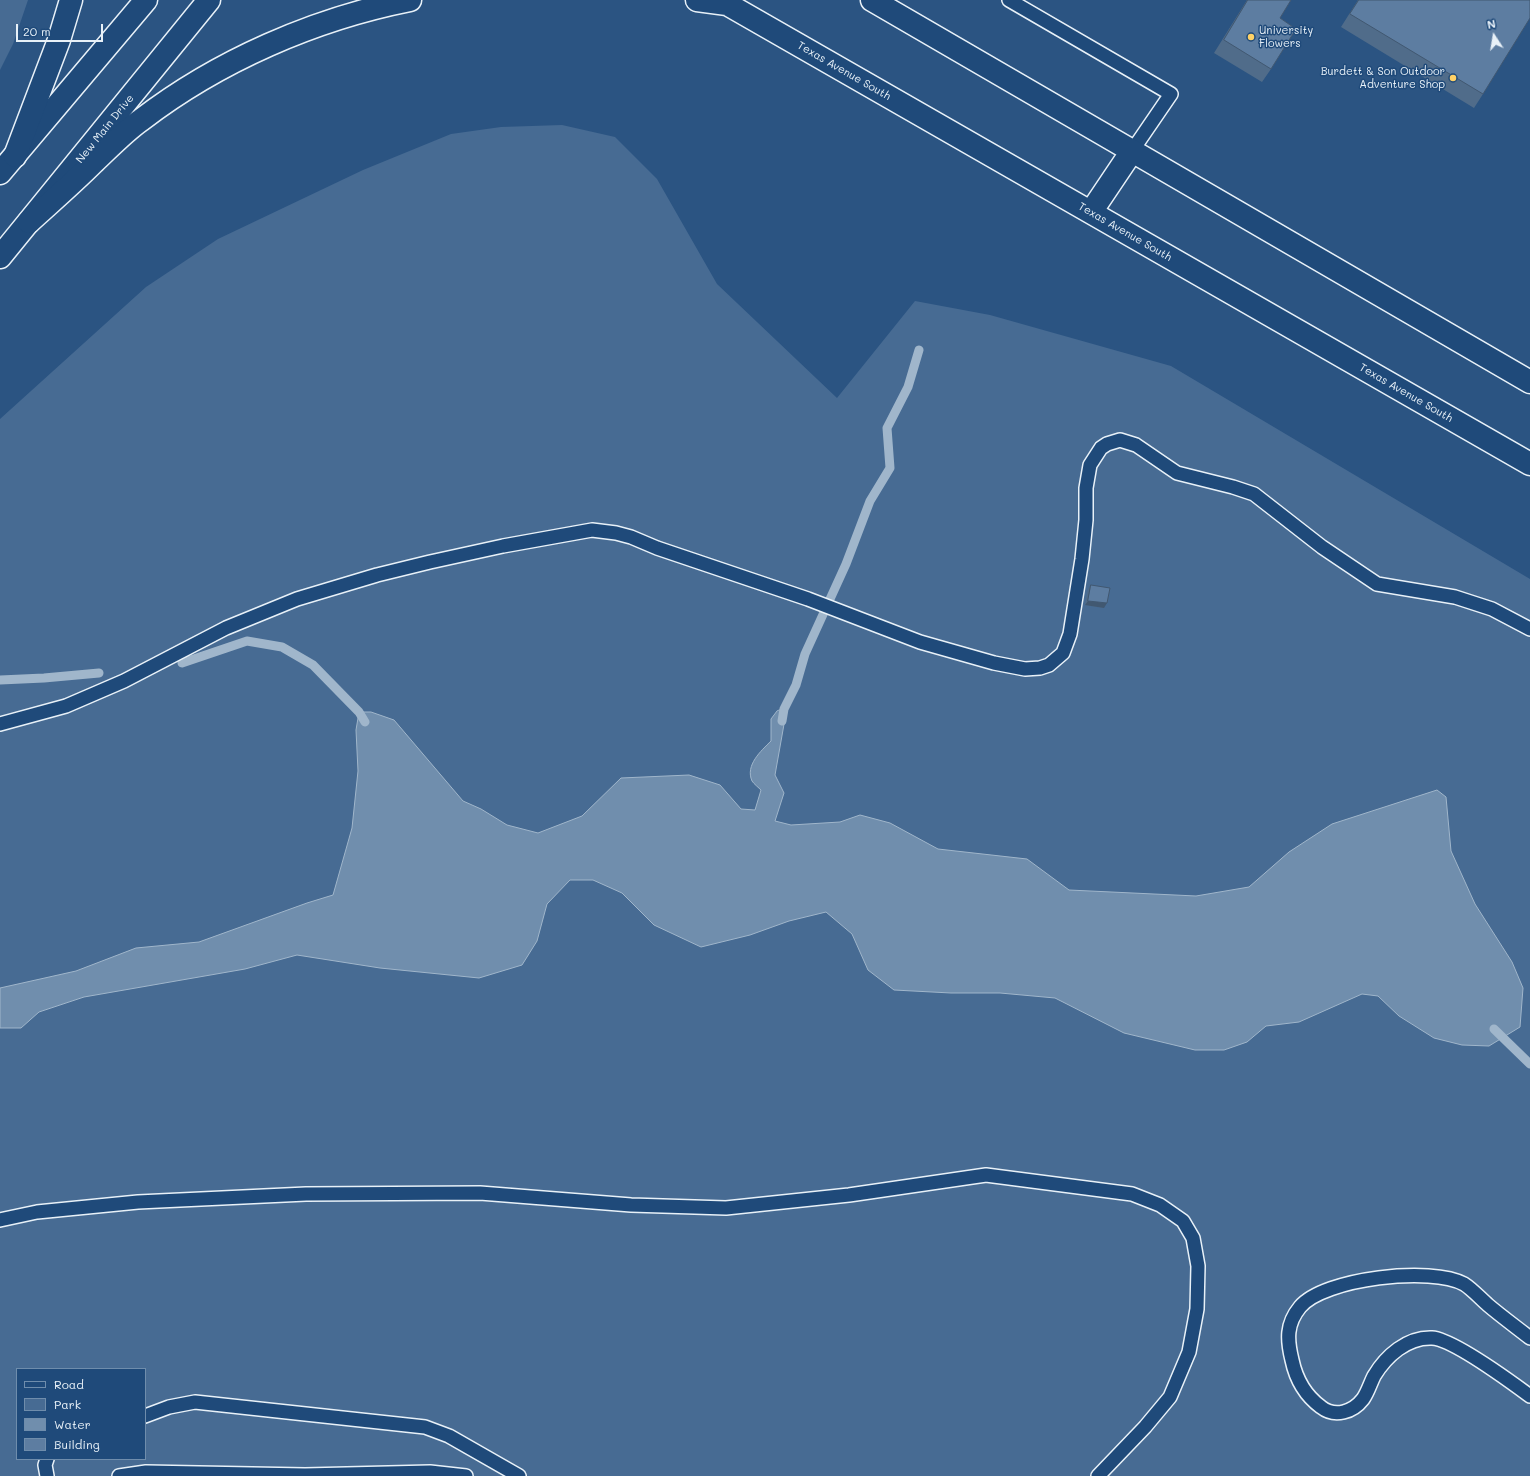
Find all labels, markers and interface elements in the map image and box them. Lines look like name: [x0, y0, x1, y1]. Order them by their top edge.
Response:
scale bar: [18, 16, 105, 42]
north arrow: [1474, 16, 1514, 56]
text: N: [1486, 16, 1497, 32]
text: 20 m: [23, 23, 51, 39]
place label: University Flowers: [1259, 24, 1313, 50]
marker: University Flowers: [1246, 32, 1256, 42]
street label: Texas Avenue South: [795, 39, 893, 103]
place label: Burdett & Son Outdoor Adventure Shop: [1321, 65, 1445, 91]
marker: Burdett & Son Outdoor Adventure Shop: [1448, 73, 1458, 83]
street label: New Main Drive: [73, 92, 137, 166]
street label: Texas Avenue South: [1076, 200, 1174, 264]
street label: Texas Avenue South: [1357, 361, 1455, 425]
legend: [16, 1368, 146, 1460]
text: Road: [54, 1376, 84, 1392]
text: Park: [54, 1396, 81, 1412]
text: Water: [54, 1416, 91, 1432]
text: Building: [54, 1436, 100, 1452]

